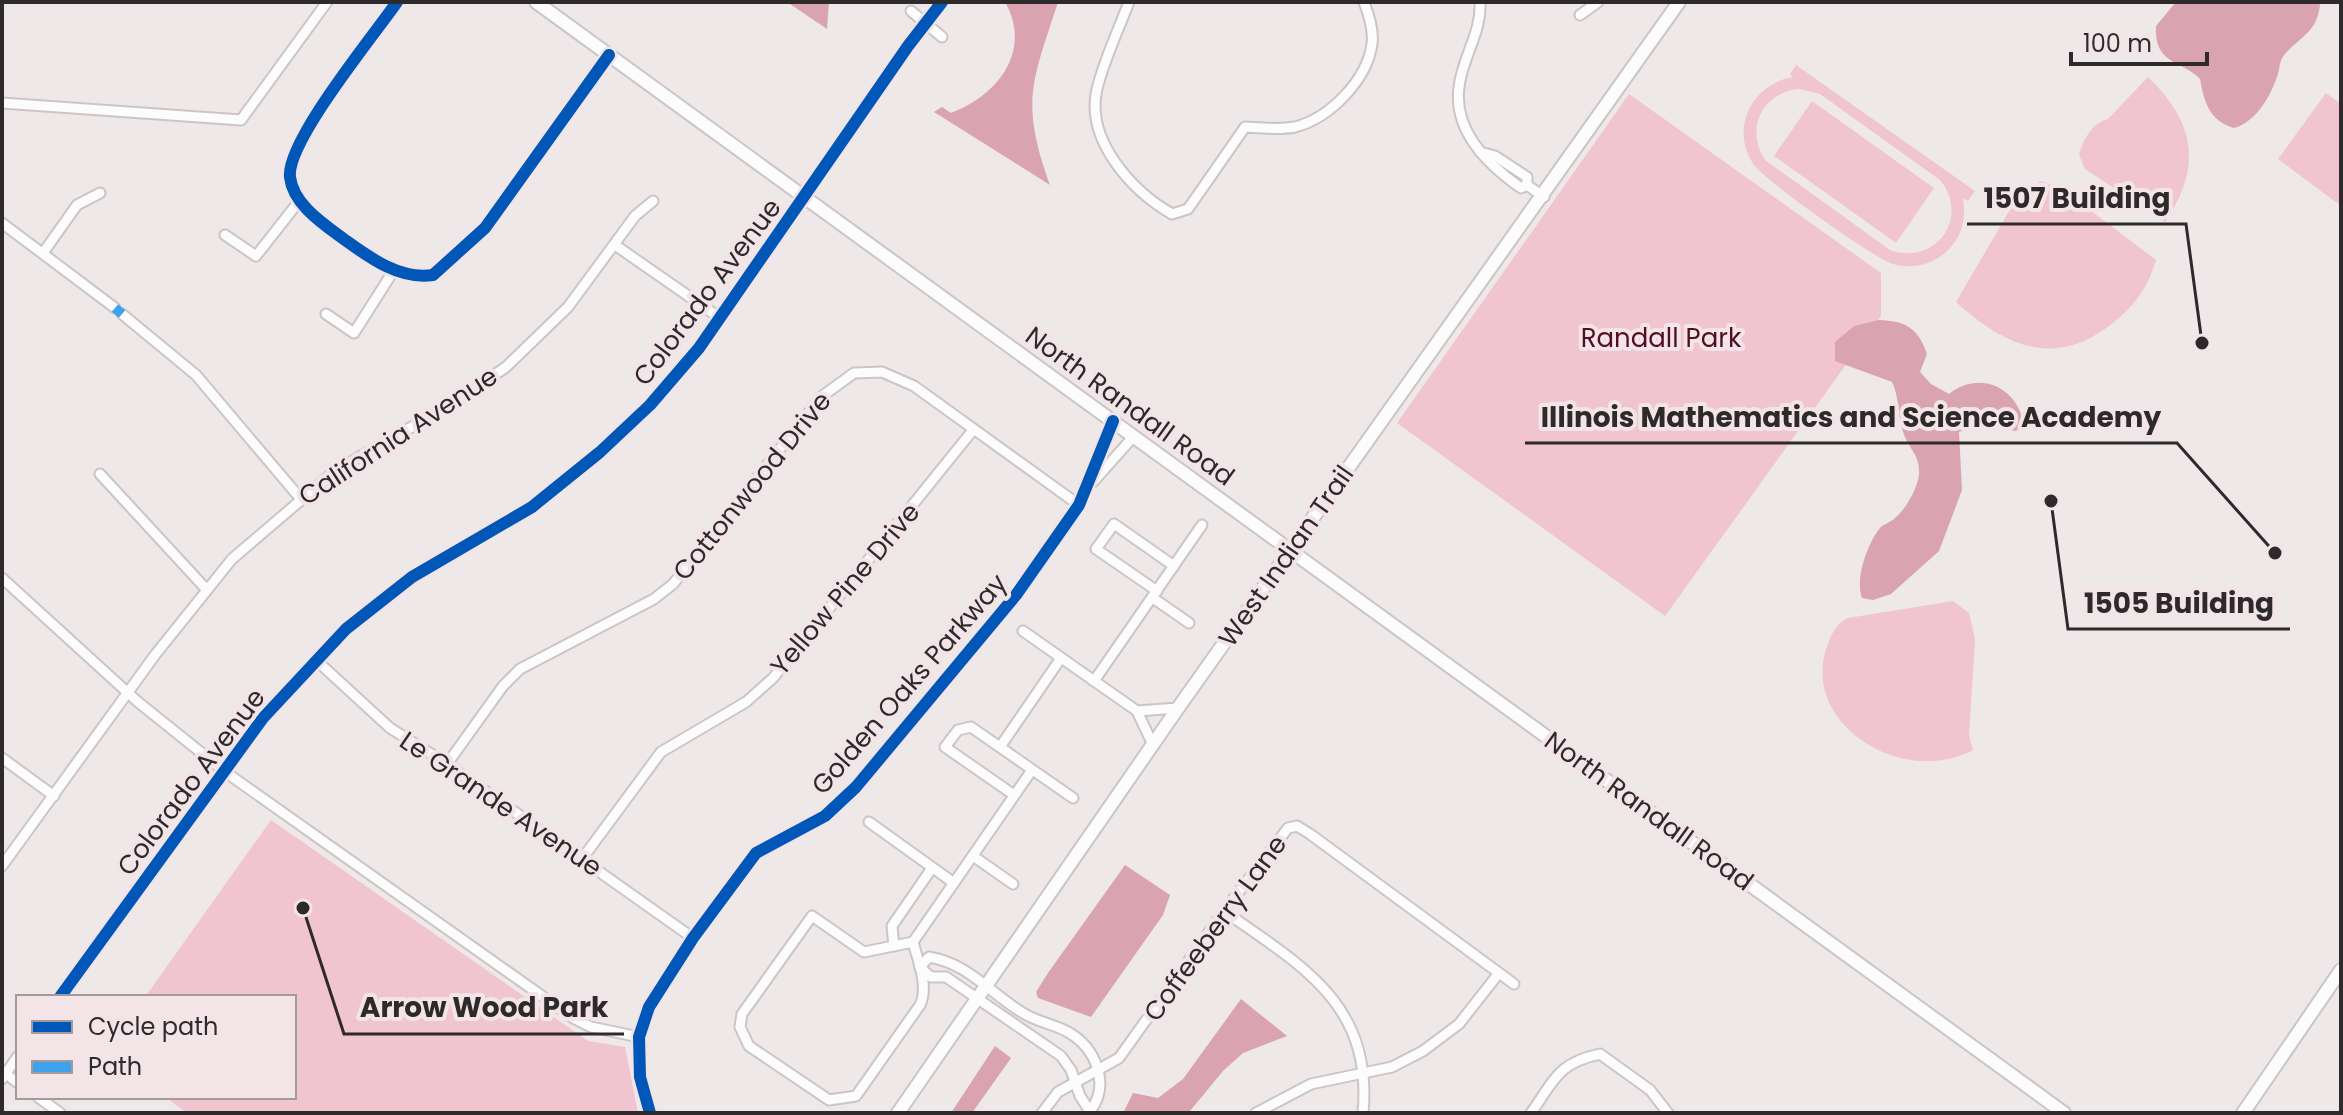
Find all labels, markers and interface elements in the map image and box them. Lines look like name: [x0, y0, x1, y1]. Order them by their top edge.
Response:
scale bar: [2071, 16, 2207, 66]
text: 100 m: [2083, 27, 2152, 60]
callout: 1507 Building: [1967, 172, 2186, 224]
text: 1507 Building: [1984, 179, 2170, 218]
street label: Colorado Avenue: [625, 191, 789, 393]
street label: North Randall Road: [1018, 318, 1242, 494]
park label: Randall Park: [1581, 320, 1742, 356]
street label: California Avenue: [292, 358, 504, 514]
street label: Cottonwood Drive: [665, 384, 839, 588]
callout: Illinois Mathematics and Science Academy: [1525, 391, 2177, 443]
text: Illinois Mathematics and Science Academy: [1541, 398, 2161, 437]
street label: West Indian Trail: [1210, 458, 1362, 654]
street label: Yellow Pine Drive: [762, 495, 928, 683]
street label: Golden Oaks Parkway: [803, 566, 1015, 802]
callout: 1505 Building: [2068, 577, 2290, 629]
text: 1505 Building: [2084, 584, 2274, 623]
street label: Colorado Avenue: [109, 681, 273, 883]
street label: Le Grande Avenue: [393, 723, 609, 885]
street label: North Randall Road: [1537, 723, 1761, 899]
street label: Coffeeberry Lane: [1135, 827, 1295, 1029]
callout: Arrow Wood Park: [344, 982, 624, 1034]
text: Arrow Wood Park: [360, 988, 609, 1027]
legend: [16, 995, 296, 1099]
text: Cycle path: [88, 1010, 218, 1043]
text: Path: [88, 1050, 142, 1083]

